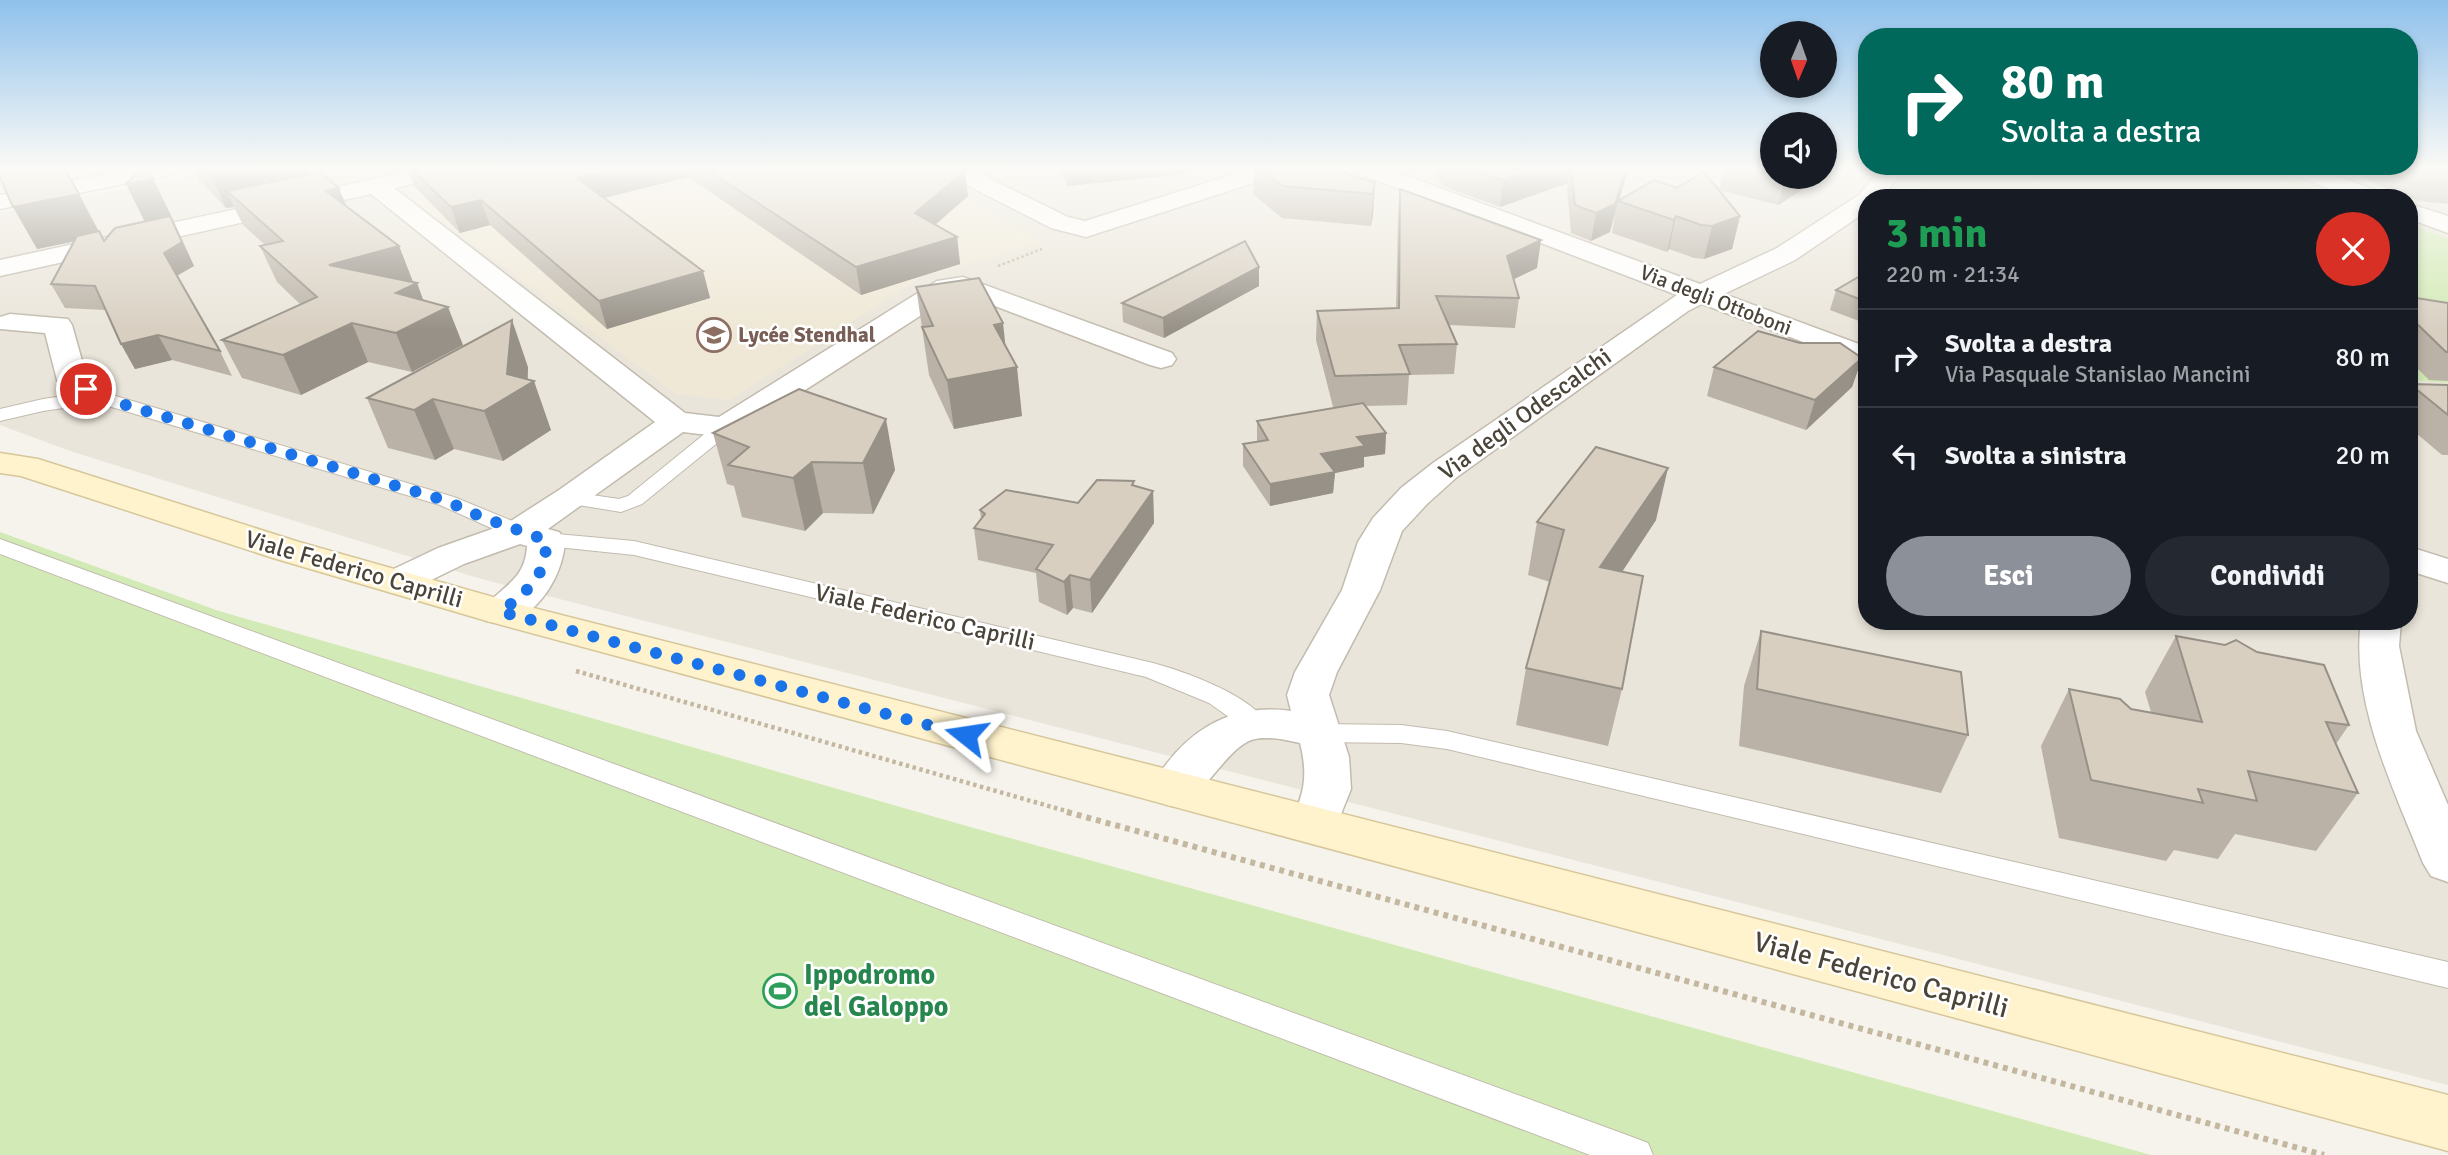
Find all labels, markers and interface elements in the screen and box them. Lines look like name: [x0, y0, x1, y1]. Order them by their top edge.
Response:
north arrow: [1760, 21, 1838, 98]
map controls: [1760, 21, 1837, 189]
text: 80 m: [2001, 52, 2104, 112]
icon: right: [1886, 56, 1977, 147]
button: sound: [1760, 112, 1837, 189]
text: Svolta a destra: [2001, 112, 2201, 151]
text: 3 min: [1886, 208, 1987, 259]
button: close: [2316, 212, 2390, 286]
street label: Via degli Ottoboni: [1636, 259, 1796, 341]
text: 220 m · 21:34: [1886, 260, 2020, 289]
school or university icon: Lycée Stendhal: [695, 316, 733, 354]
place label: Lycée Stendhal: [738, 322, 876, 348]
text: Svolta a destra: [1945, 328, 2112, 360]
icon: right: [1886, 339, 1924, 377]
street label: Via degli Odescalchi: [1433, 341, 1617, 487]
text: 80 m: [2335, 342, 2390, 374]
pin: [56, 359, 116, 419]
text: Via Pasquale Stanislao Mancini: [1945, 360, 2251, 389]
icon: arrive: [67, 370, 105, 408]
icon: left: [1886, 437, 1924, 475]
text: Svolta a sinistra: [1945, 440, 2127, 472]
text: 20 m: [2335, 440, 2390, 472]
street label: Viale Federico Caprilli: [242, 524, 466, 614]
button: Esci: [1886, 536, 2131, 616]
button: Condividi: [2145, 536, 2390, 616]
street label: Viale Federico Caprilli: [812, 577, 1038, 657]
position arrow: [929, 698, 1003, 772]
street label: Viale Federico Caprilli: [1750, 925, 2012, 1025]
place label: Ippodromo del Galoppo: [804, 958, 948, 1024]
sports icon: Ippodromo del Galoppo: [761, 972, 799, 1010]

